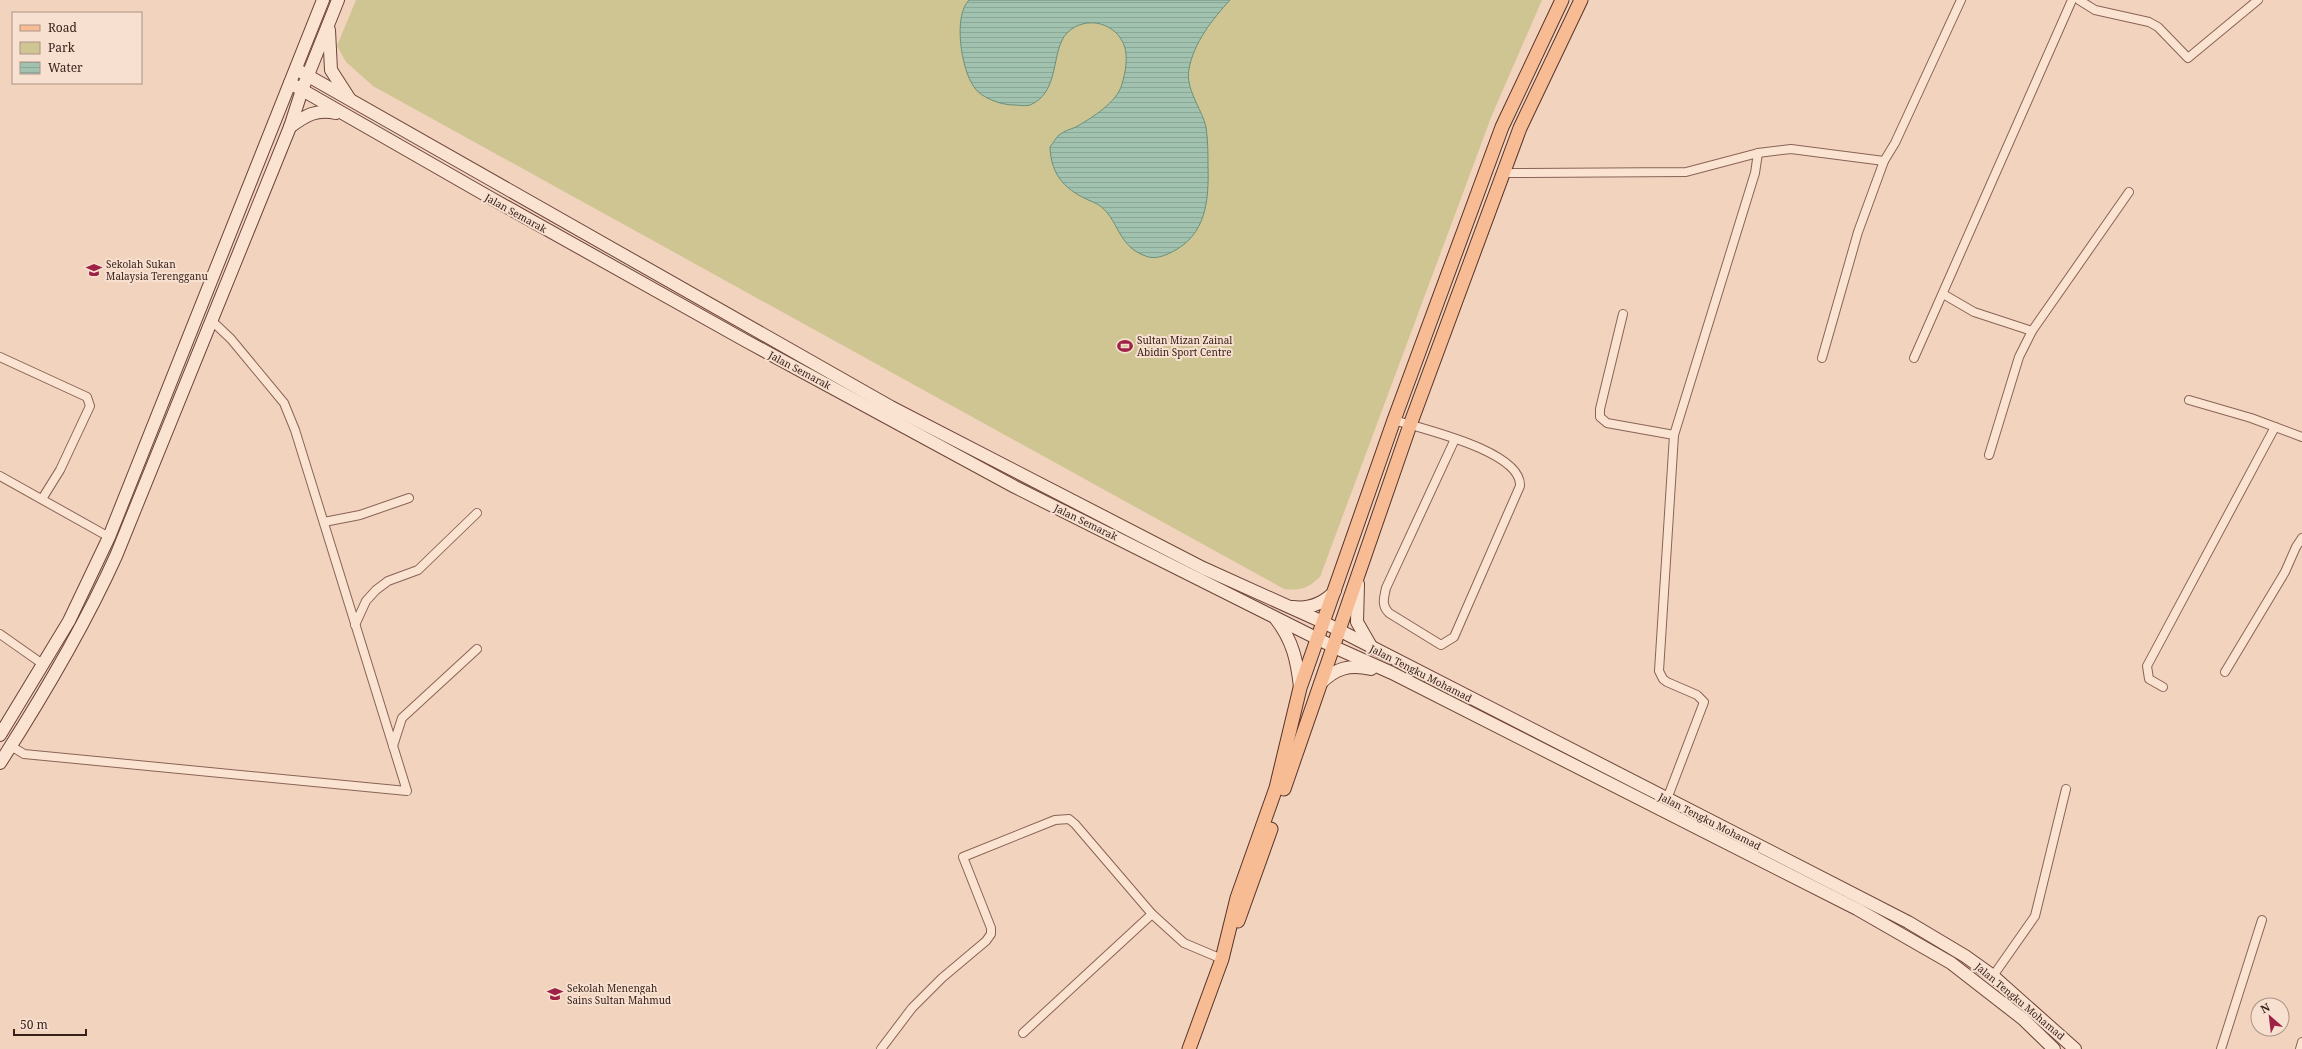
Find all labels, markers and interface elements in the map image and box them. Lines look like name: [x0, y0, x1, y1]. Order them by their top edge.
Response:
legend: [12, 12, 142, 84]
text: Road: [48, 19, 78, 36]
text: Park: [48, 39, 76, 56]
text: Water: [48, 59, 83, 76]
street label: Jalan Semarak: [482, 190, 550, 236]
place label: Sekolah Sukan Malaysia Terengganu: [106, 257, 208, 283]
school or university icon: Sekolah Sukan Malaysia Terengganu: [85, 261, 103, 279]
place label: Sultan Mizan Zainal Abidin Sport Centre: [1137, 333, 1232, 359]
sports icon: Sultan Mizan Zainal Abidin Sport Centre: [1116, 337, 1134, 355]
street label: Jalan Semarak: [765, 347, 834, 392]
street label: Jalan Semarak: [1051, 500, 1120, 543]
street label: Jalan Tengku Mohamad: [1367, 641, 1474, 705]
street label: Jalan Tengku Mohamad: [1656, 789, 1763, 853]
street label: Jalan Tengku Mohamad: [1971, 959, 2068, 1043]
place label: Sekolah Menengah Sains Sultan Mahmud: [567, 981, 671, 1007]
school or university icon: Sekolah Menengah Sains Sultan Mahmud: [546, 985, 564, 1003]
north arrow: [2250, 997, 2290, 1037]
text: N: [2258, 999, 2273, 1016]
scale bar: [14, 1011, 86, 1037]
text: 50 m: [20, 1016, 48, 1033]

